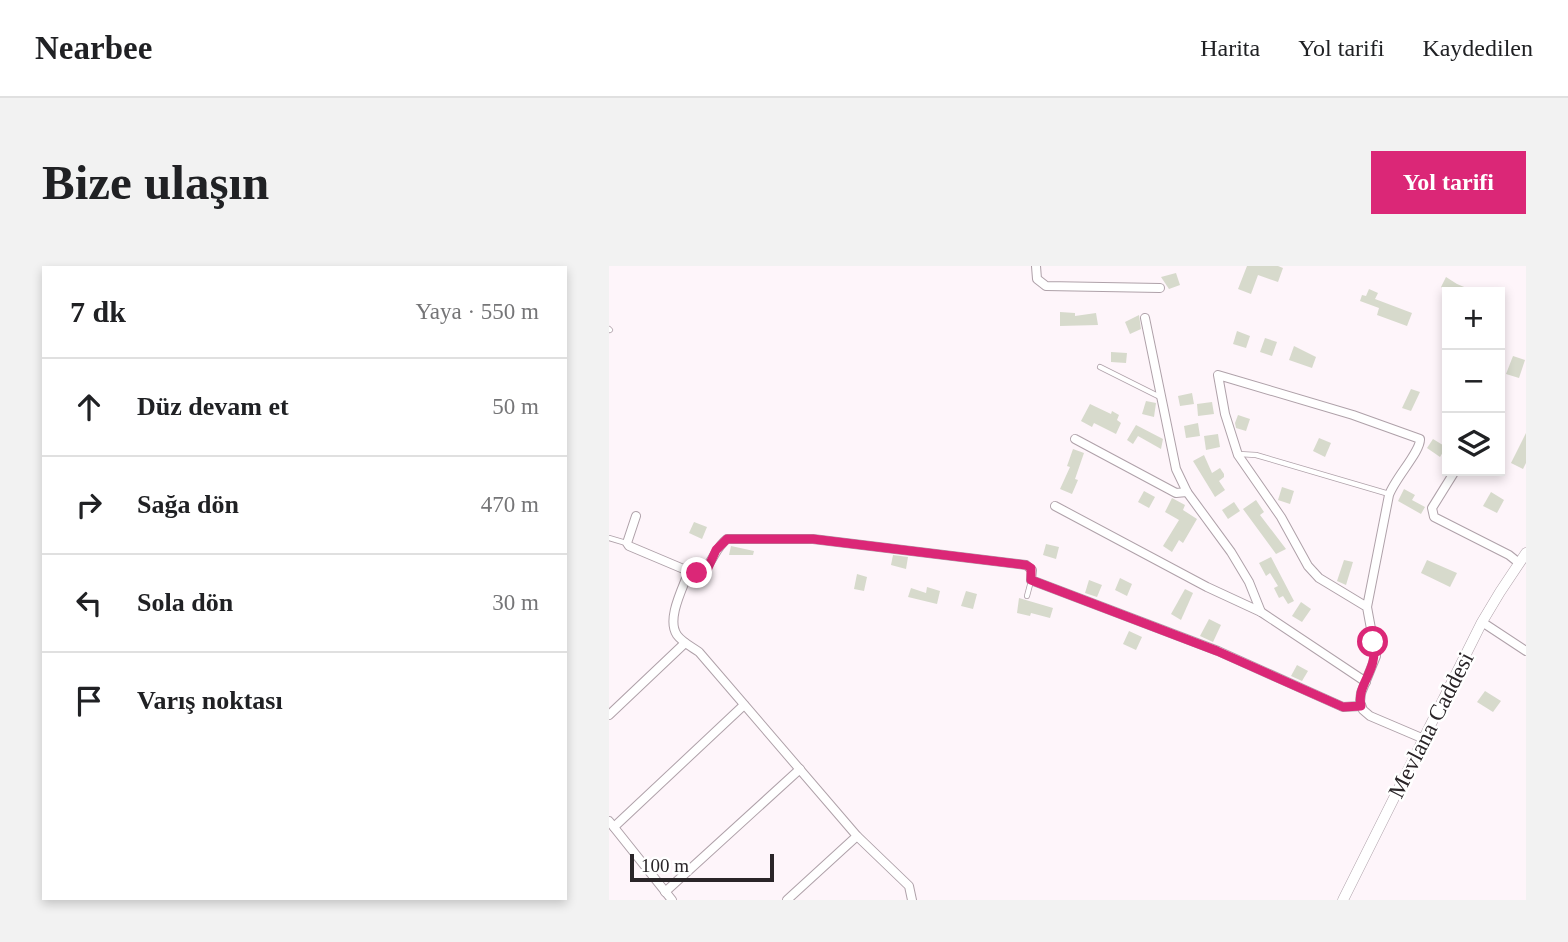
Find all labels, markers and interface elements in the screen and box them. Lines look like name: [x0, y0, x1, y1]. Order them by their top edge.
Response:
text: Nearbee: [35, 30, 152, 66]
text: Harita: [1200, 35, 1260, 61]
text: Yol tarifi: [1298, 35, 1384, 61]
text: Kaydedilen: [1422, 35, 1533, 61]
button: Yol tarifi: [1371, 151, 1526, 214]
text: Bize ulaşın: [42, 155, 269, 210]
map controls: [1442, 287, 1505, 476]
button: +: [1442, 287, 1505, 350]
text: 7 dk: [70, 295, 126, 328]
text: Yaya · 550 m: [415, 299, 539, 324]
button: −: [1442, 350, 1505, 413]
icon: ahead: [70, 388, 108, 426]
text: Düz devam et: [137, 392, 289, 421]
text: 50 m: [492, 394, 539, 419]
button: layers: [1442, 413, 1505, 476]
icon: right: [70, 486, 108, 524]
text: Sağa dön: [137, 490, 239, 519]
text: 470 m: [481, 492, 539, 517]
route end: [681, 557, 712, 588]
icon: left: [70, 584, 108, 622]
text: Sola dön: [137, 588, 233, 617]
text: 30 m: [492, 590, 539, 615]
route start: [1357, 626, 1388, 657]
street label: Mevlana Caddesi: [1383, 648, 1479, 802]
icon: arrive: [70, 682, 108, 720]
text: Varış noktası: [137, 686, 283, 715]
scale bar: [630, 851, 773, 883]
text: 100 m: [641, 855, 689, 876]

